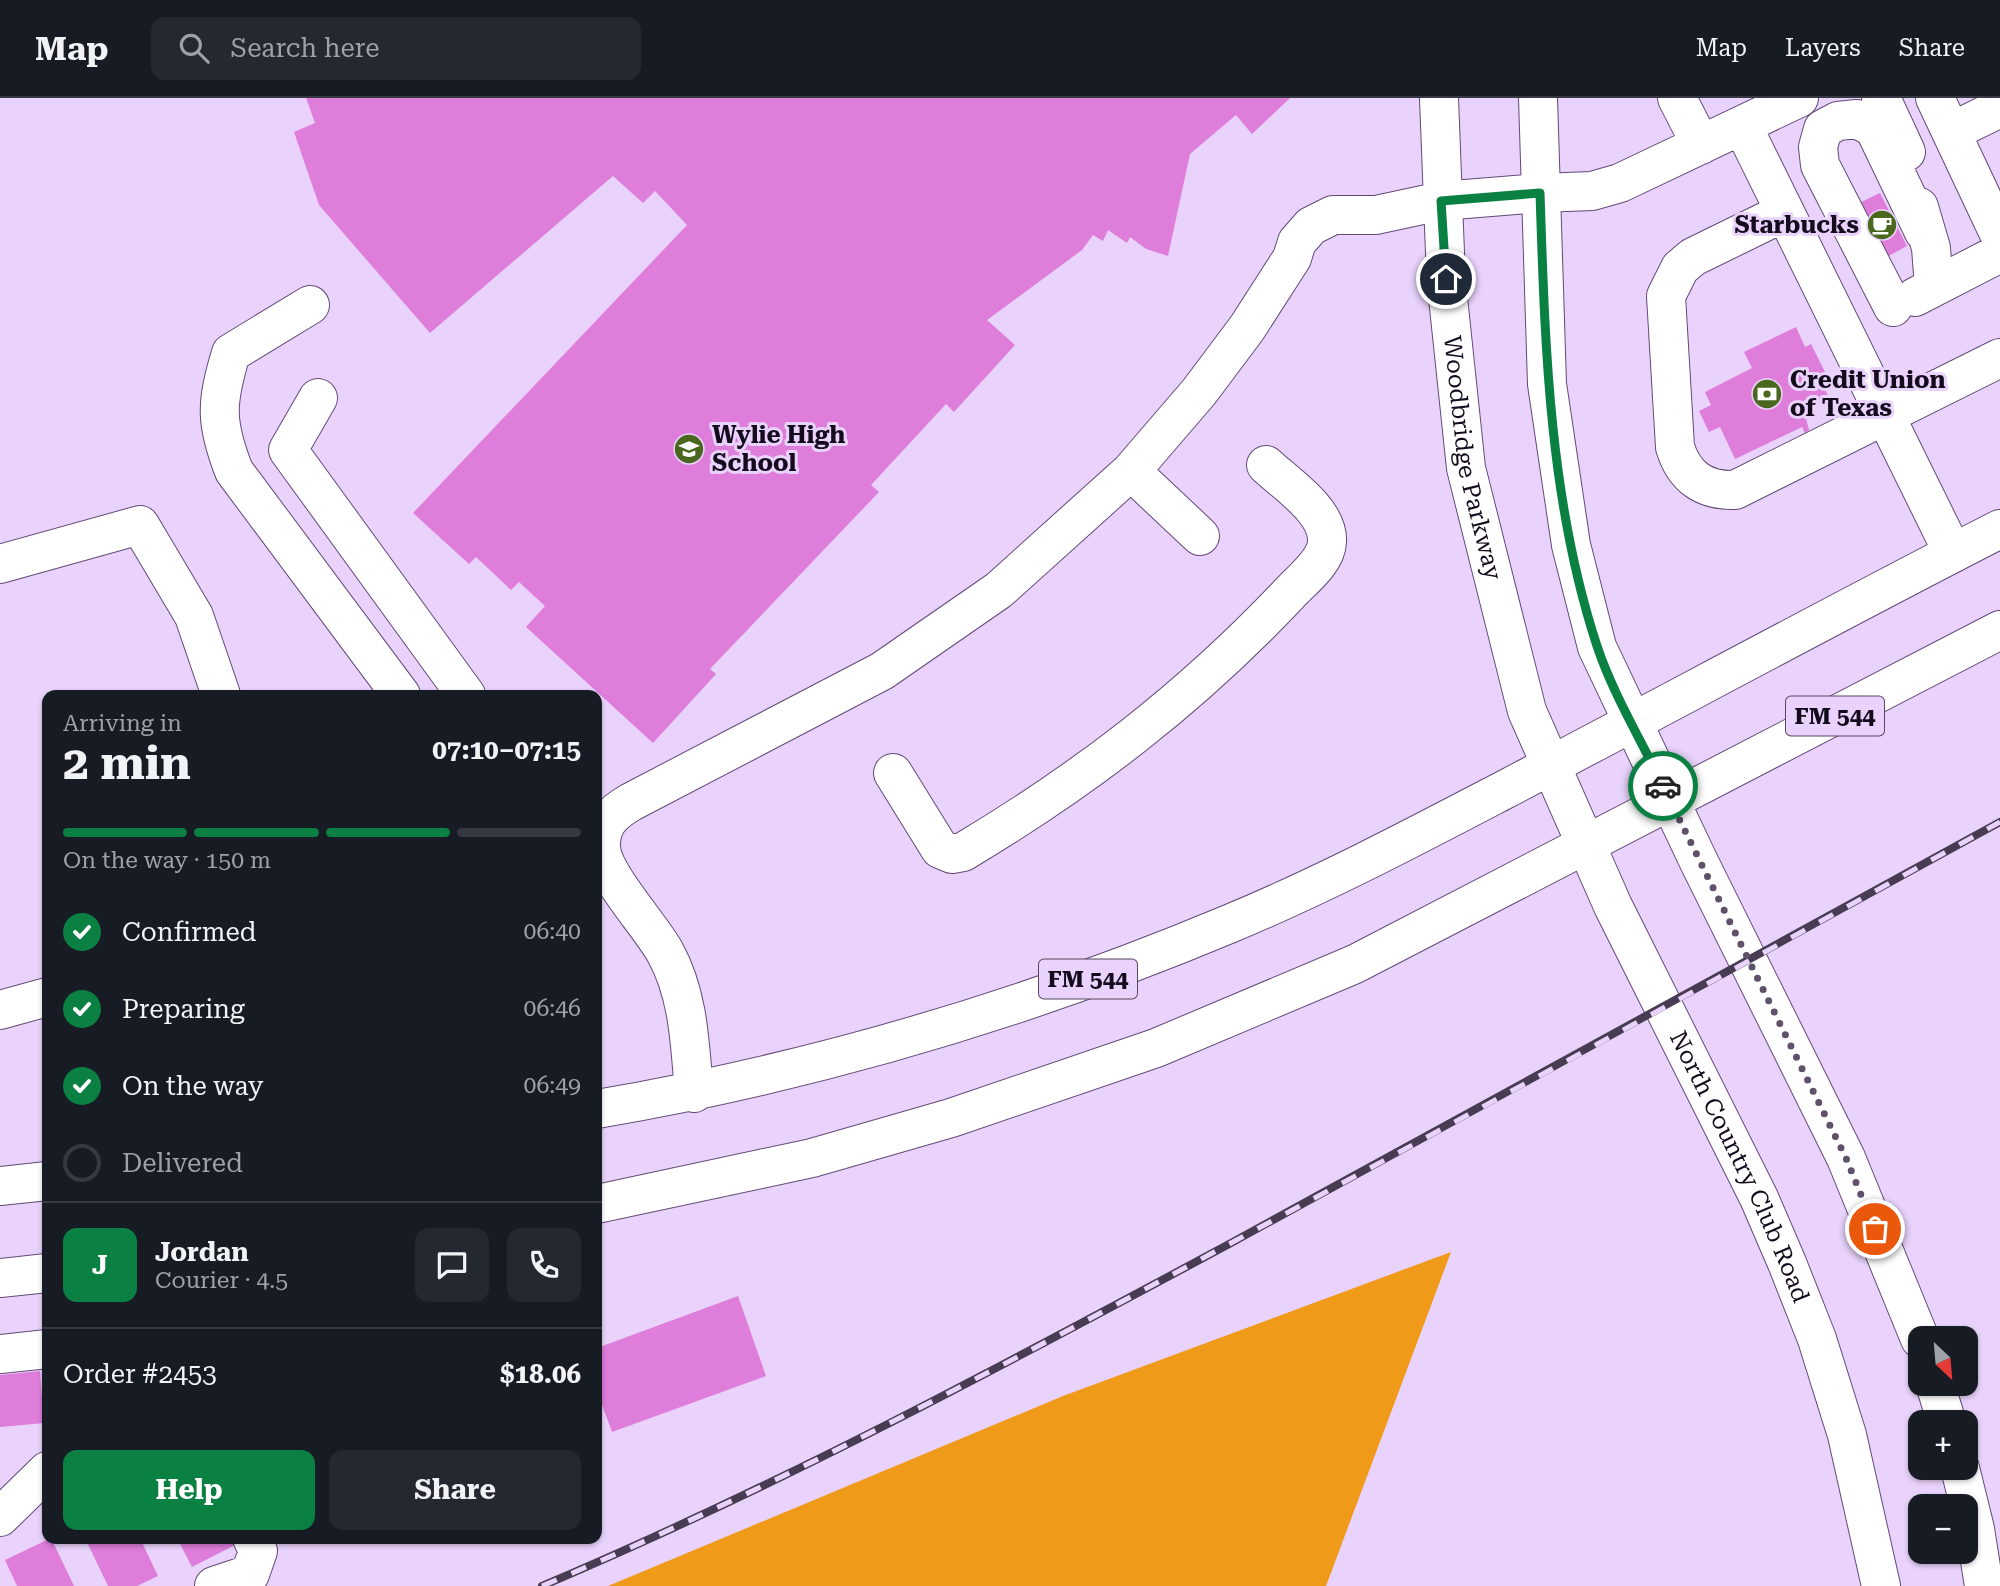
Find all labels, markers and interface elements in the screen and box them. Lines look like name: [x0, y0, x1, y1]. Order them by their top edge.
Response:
search box: [151, 17, 641, 80]
text: Map: [35, 29, 109, 68]
icon: search: [175, 29, 213, 67]
text: Search here: [231, 33, 380, 63]
text: Map: [1696, 34, 1747, 62]
text: Layers: [1785, 34, 1861, 62]
text: Share: [1899, 34, 1965, 62]
cafe icon: Starbucks: [1865, 208, 1899, 242]
place label: Starbucks: [1735, 211, 1859, 239]
pin: [1416, 249, 1476, 309]
icon: home: [1427, 260, 1465, 298]
street label: Woodbridge Parkway: [1438, 334, 1508, 583]
place label: Credit Union of Texas: [1790, 366, 1946, 422]
bank icon: Credit Union of Texas: [1750, 377, 1784, 411]
place label: Wylie High School: [712, 421, 845, 477]
school or university icon: Wylie High School: [672, 432, 706, 466]
road number: FM 544: [1786, 696, 1884, 736]
text: Arriving in: [63, 710, 182, 737]
text: 07:10–07:15: [432, 735, 581, 765]
text: 2 min: [63, 736, 191, 790]
courier: [1628, 751, 1698, 821]
icon: car: [1644, 767, 1682, 805]
text: On the way · 150 m: [63, 847, 271, 874]
icon: check: [63, 913, 101, 951]
text: Confirmed: [122, 917, 257, 947]
text: 06:40: [524, 918, 581, 945]
road number: FM 544: [1039, 960, 1137, 998]
icon: check: [63, 990, 101, 1028]
text: Preparing: [122, 994, 245, 1024]
text: 06:46: [524, 995, 581, 1022]
street label: North Country Club Road: [1664, 1027, 1815, 1307]
icon: check: [63, 1067, 101, 1105]
text: On the way: [122, 1071, 263, 1101]
text: 06:49: [524, 1072, 581, 1099]
text: Delivered: [122, 1148, 243, 1178]
pin: [1845, 1199, 1905, 1259]
icon: bag: [1856, 1210, 1894, 1248]
button: chat: [415, 1228, 489, 1302]
button: phone: [507, 1228, 581, 1302]
text: Jordan: [155, 1237, 249, 1267]
text: J: [92, 1250, 108, 1280]
text: Courier · 4.5: [155, 1267, 288, 1294]
north arrow: [1908, 1326, 1978, 1396]
map controls: [1908, 1326, 1978, 1564]
text: Order #2453: [63, 1359, 217, 1389]
text: $18.06: [500, 1359, 581, 1389]
button: +: [1908, 1410, 1978, 1480]
button: Help: [63, 1450, 315, 1530]
button: Share: [329, 1450, 581, 1530]
button: −: [1908, 1494, 1978, 1564]

